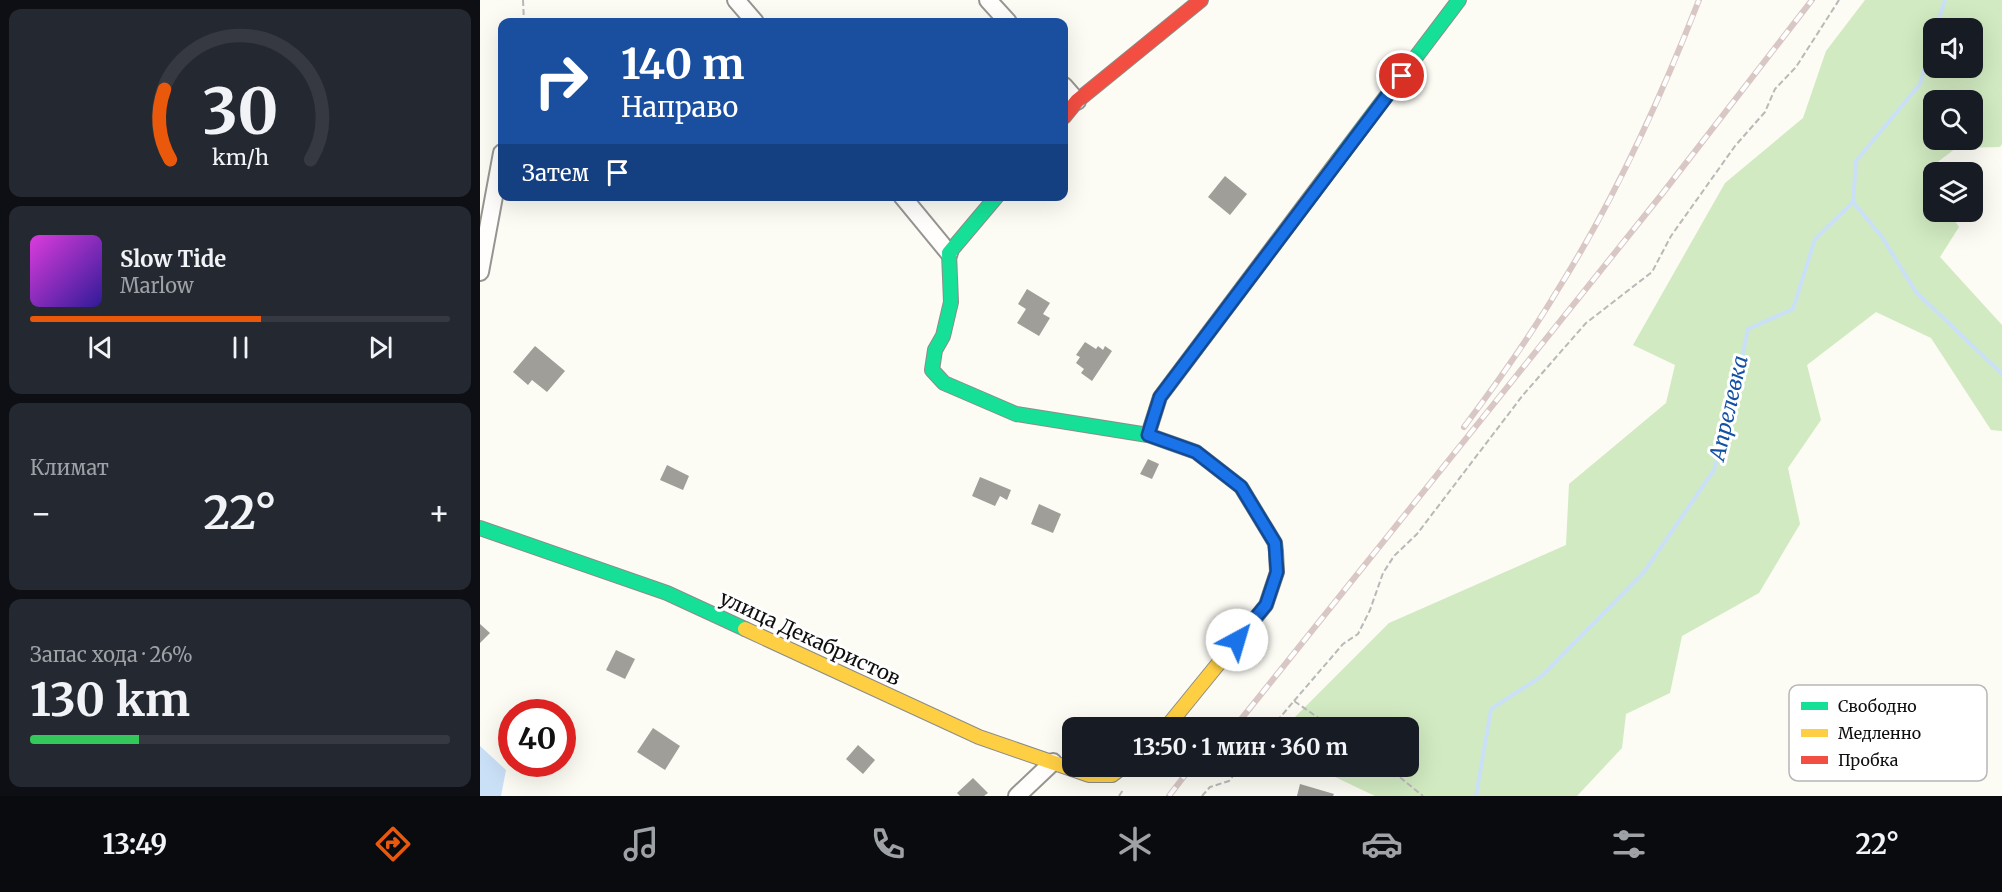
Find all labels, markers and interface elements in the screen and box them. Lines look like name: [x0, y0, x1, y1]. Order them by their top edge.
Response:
map controls: [1923, 18, 1983, 222]
button: sound: [1923, 18, 1983, 78]
text: 140 m: [621, 38, 744, 90]
icon: right: [522, 42, 600, 120]
pin: [1376, 50, 1427, 101]
icon: arrive: [1385, 59, 1418, 92]
text: 30: [202, 73, 278, 151]
text: Направо: [621, 90, 738, 124]
button: search: [1923, 90, 1983, 150]
text: km/h: [212, 144, 268, 171]
icon: arrive: [601, 156, 634, 189]
text: Затем: [522, 159, 589, 187]
button: layers: [1923, 162, 1983, 222]
text: Slow Tide: [120, 245, 226, 273]
text: Marlow: [120, 273, 194, 298]
icon: previous: [84, 331, 117, 364]
icon: pause: [224, 331, 257, 364]
icon: next: [364, 331, 397, 364]
water label: Апрелевка: [1703, 353, 1754, 465]
text: Климат: [30, 455, 109, 480]
text: 22°: [204, 485, 276, 541]
text: −: [30, 493, 52, 534]
text: +: [428, 493, 450, 534]
street label: улица Декабристов: [716, 585, 905, 691]
position arrow: [1205, 608, 1269, 672]
text: Запас хода · 26%: [30, 642, 193, 667]
text: 130 km: [30, 672, 190, 728]
legend: [1789, 685, 1987, 781]
text: Свободно: [1838, 696, 1917, 716]
speed limit sign: 40: [498, 699, 576, 777]
text: Медленно: [1838, 723, 1921, 743]
text: 13:50 · 1 мин · 360 m: [1133, 733, 1348, 761]
text: Пробка: [1838, 750, 1899, 770]
icon: directions: [372, 823, 414, 865]
icon: music: [620, 823, 662, 865]
icon: phone: [867, 823, 909, 865]
icon: climate: [1114, 823, 1156, 865]
icon: car: [1361, 823, 1403, 865]
icon: filters: [1608, 823, 1650, 865]
text: 13:49: [103, 827, 167, 861]
text: 22°: [1856, 827, 1899, 861]

